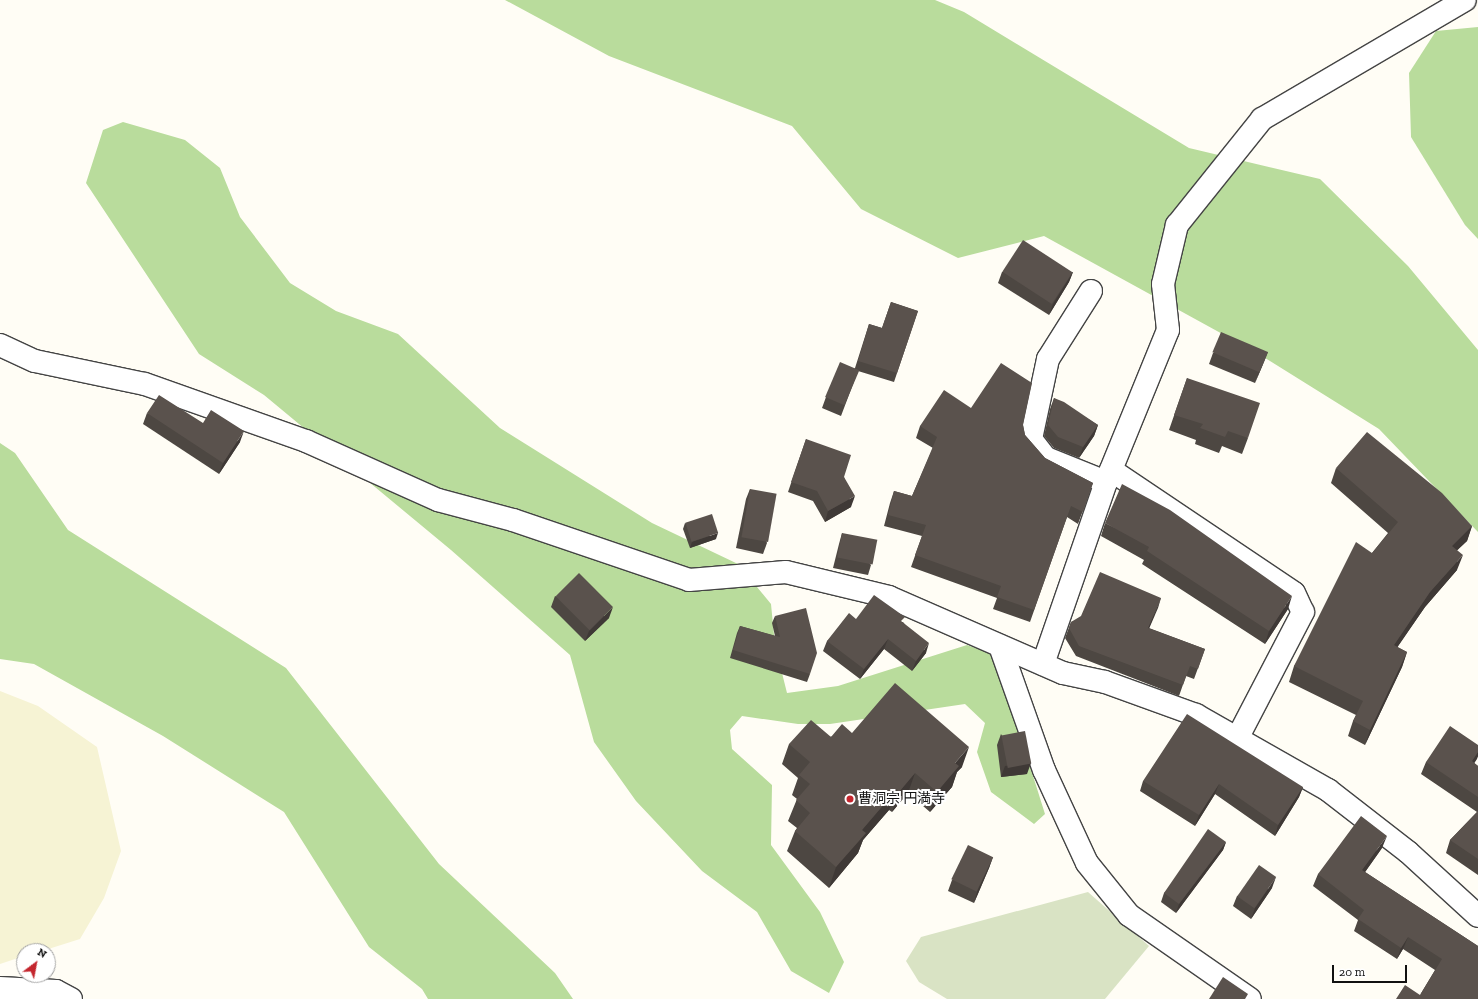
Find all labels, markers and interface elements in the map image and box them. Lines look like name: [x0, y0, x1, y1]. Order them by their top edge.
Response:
place label: 曹洞宗 円満寺: [858, 791, 945, 807]
marker: 曹洞宗 円満寺: [845, 794, 855, 804]
north arrow: [16, 943, 56, 983]
text: N: [35, 946, 49, 961]
scale bar: [1334, 957, 1409, 983]
text: 20 m: [1339, 965, 1365, 979]

